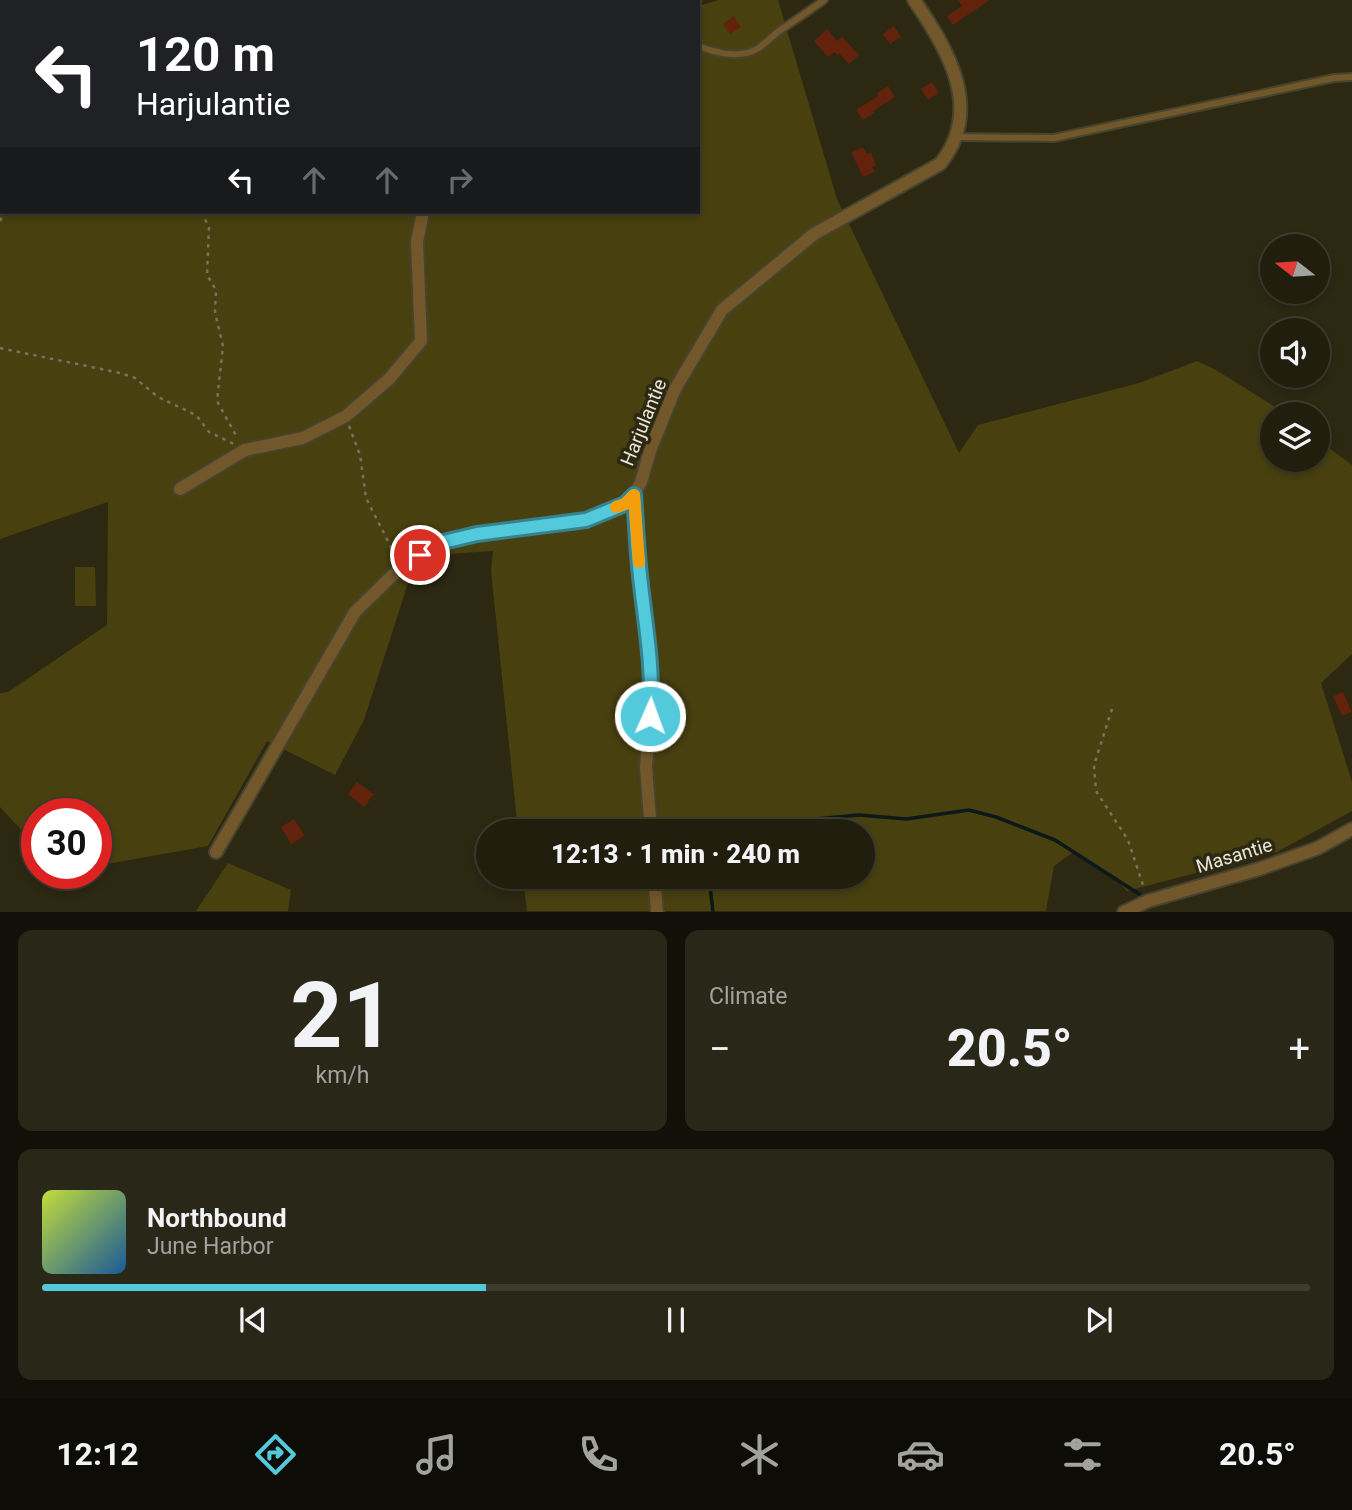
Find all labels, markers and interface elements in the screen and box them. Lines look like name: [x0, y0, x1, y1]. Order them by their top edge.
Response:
text: 120 m: [136, 26, 275, 83]
icon: left: [21, 28, 112, 119]
text: Harjulantie: [136, 85, 290, 123]
icon: left: [222, 161, 260, 199]
icon: ahead: [295, 161, 333, 199]
icon: ahead: [368, 161, 406, 199]
icon: right: [441, 161, 479, 199]
north arrow: [1260, 234, 1330, 304]
map controls: [1260, 234, 1330, 472]
button: sound: [1260, 318, 1330, 388]
street label: Harjulantie: [616, 375, 671, 469]
button: layers: [1260, 402, 1330, 472]
pin: [390, 525, 450, 585]
icon: arrive: [401, 536, 439, 574]
position arrow: [613, 679, 687, 753]
speed limit sign: 30: [21, 798, 112, 889]
street label: Masantie: [1193, 833, 1275, 878]
text: 12:13 · 1 min · 240 m: [551, 839, 800, 869]
text: 21: [290, 963, 395, 1069]
text: Climate: [709, 983, 788, 1010]
text: 20.5°: [947, 1018, 1073, 1079]
text: −: [709, 1027, 731, 1071]
text: +: [1288, 1027, 1310, 1071]
text: km/h: [316, 1062, 370, 1089]
text: Northbound: [147, 1203, 287, 1233]
text: June Harbor: [147, 1233, 274, 1260]
icon: previous: [234, 1301, 272, 1339]
icon: pause: [657, 1301, 695, 1339]
icon: next: [1080, 1301, 1118, 1339]
icon: directions: [251, 1430, 300, 1479]
icon: music: [412, 1430, 461, 1479]
icon: phone: [574, 1430, 623, 1479]
icon: climate: [735, 1430, 784, 1479]
icon: car: [896, 1430, 945, 1479]
icon: filters: [1058, 1430, 1107, 1479]
text: 12:12: [56, 1435, 139, 1473]
text: 20.5°: [1219, 1435, 1296, 1473]

